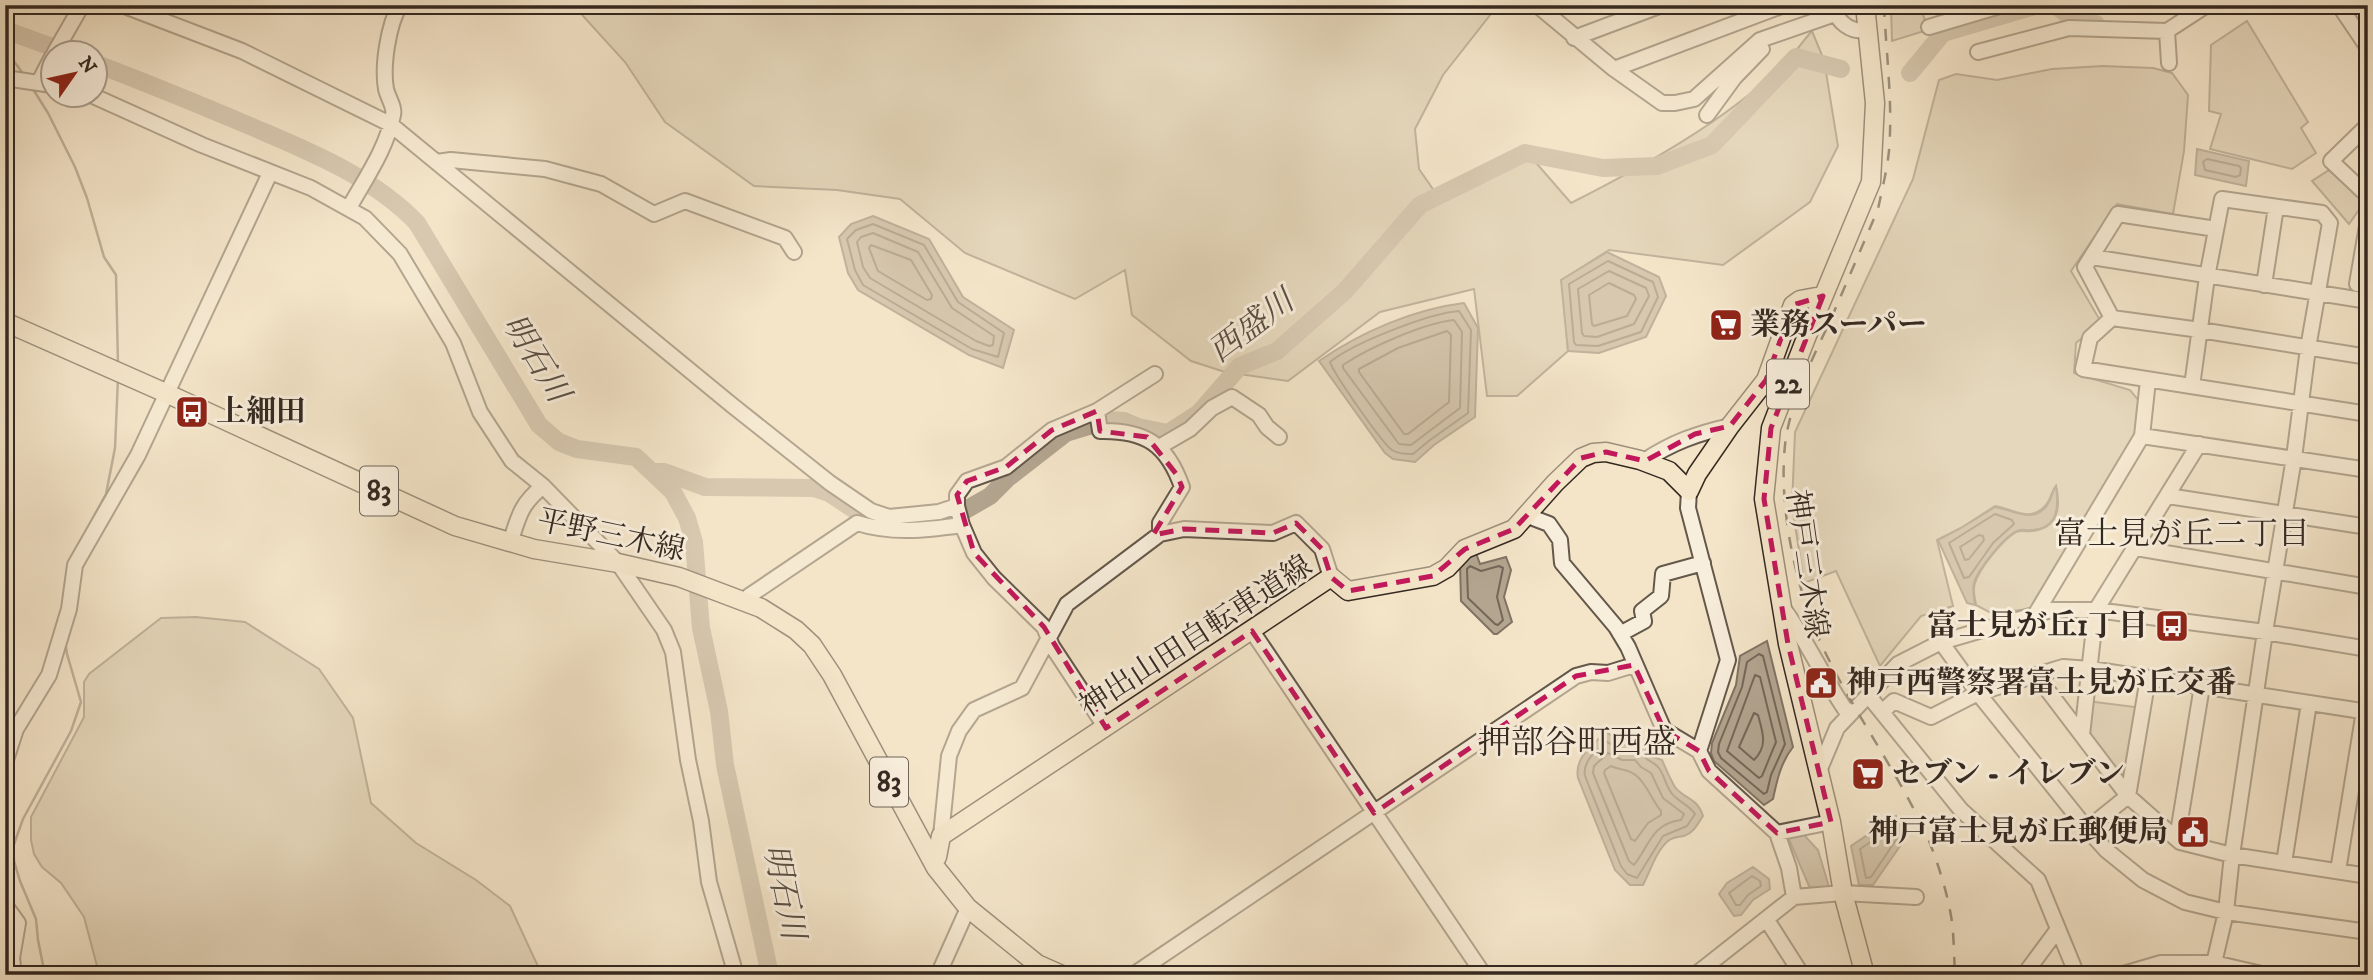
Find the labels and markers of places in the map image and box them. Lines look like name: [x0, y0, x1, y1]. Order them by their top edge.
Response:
supermarket icon: 業務スーパー: [1707, 306, 1745, 344]
place label: 業務スーパー: [1750, 307, 1927, 344]
bus stop icon: 上細田: [173, 393, 211, 431]
place label: 上細田: [216, 394, 306, 431]
bus stop icon: 富士見が丘1丁目: [2153, 607, 2191, 645]
place label: 富士見が丘1丁目: [1927, 608, 2148, 645]
public building icon: 神戸西警察署富士見が丘交番: [1802, 664, 1840, 702]
place label: 神戸西警察署富士見が丘交番: [1846, 665, 2236, 702]
supermarket icon: セブン - イレブン: [1849, 755, 1887, 793]
place label: セブン - イレブン: [1892, 756, 2125, 793]
public building icon: 神戸富士見が丘郵便局: [2174, 813, 2212, 851]
place label: 神戸富士見が丘郵便局: [1868, 814, 2168, 851]

